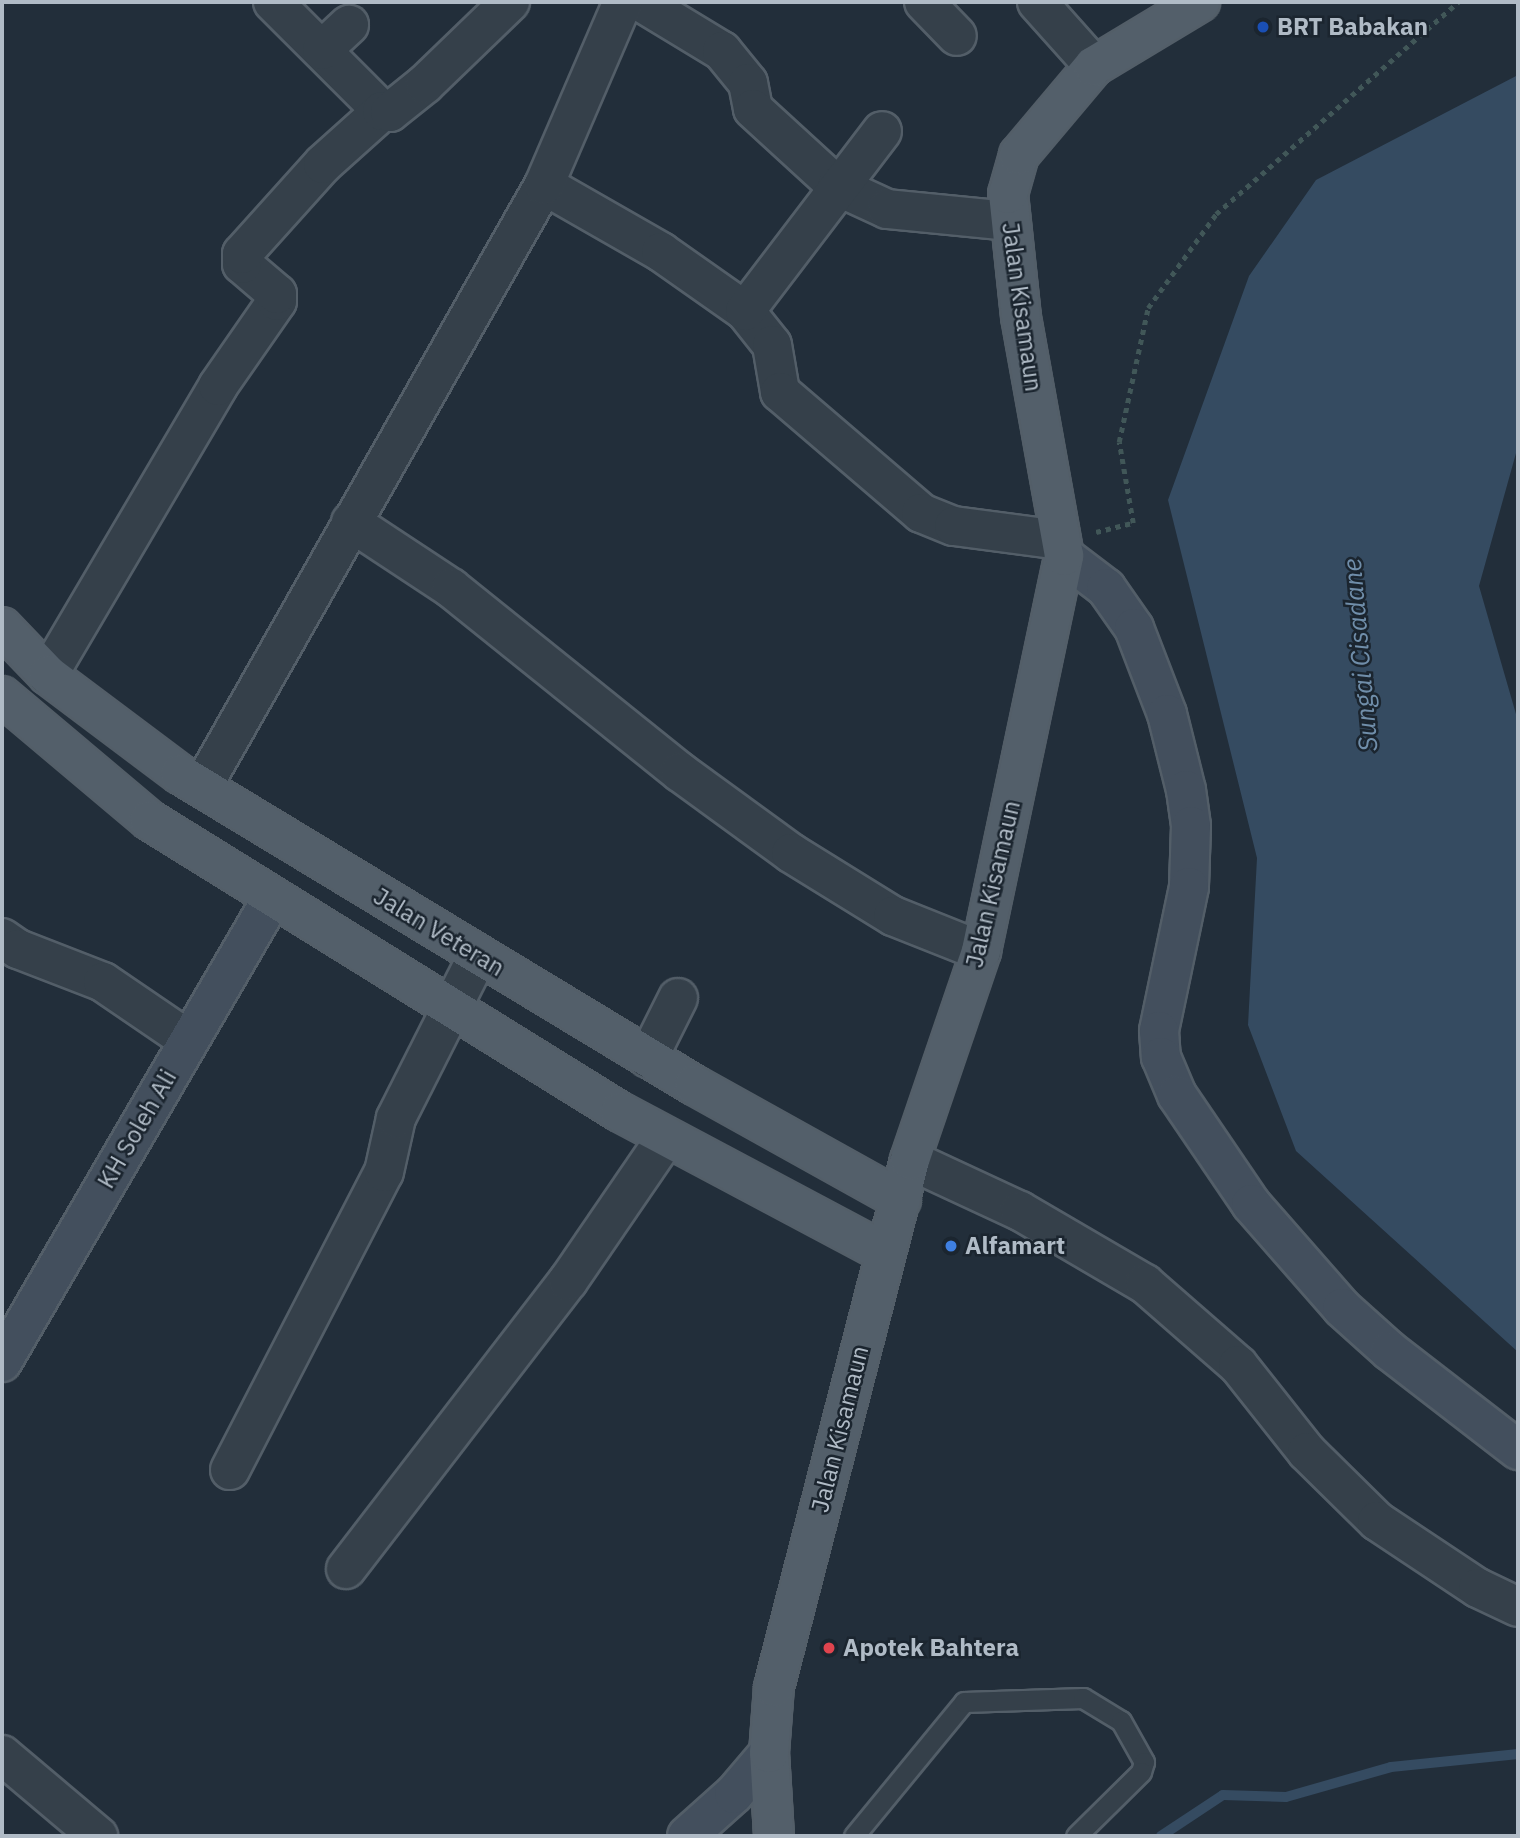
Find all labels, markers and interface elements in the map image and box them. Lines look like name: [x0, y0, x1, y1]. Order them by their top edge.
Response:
place label: BRT Babakan: [1277, 13, 1428, 41]
marker: BRT Babakan: [1255, 19, 1271, 35]
street label: Jalan Kisamaun: [996, 221, 1048, 393]
water label: Sungai Cisadane: [1336, 557, 1384, 753]
street label: Jalan Kisamaun: [960, 798, 1026, 970]
street label: Jalan Veteran: [368, 882, 510, 982]
street label: KH Soleh Ali: [91, 1065, 183, 1193]
place label: Alfamart: [965, 1232, 1065, 1260]
marker: Alfamart: [943, 1238, 959, 1254]
street label: Jalan Kisamaun: [805, 1343, 875, 1515]
place label: Apotek Bahtera: [843, 1634, 1019, 1662]
marker: Apotek Bahtera: [821, 1640, 837, 1656]

